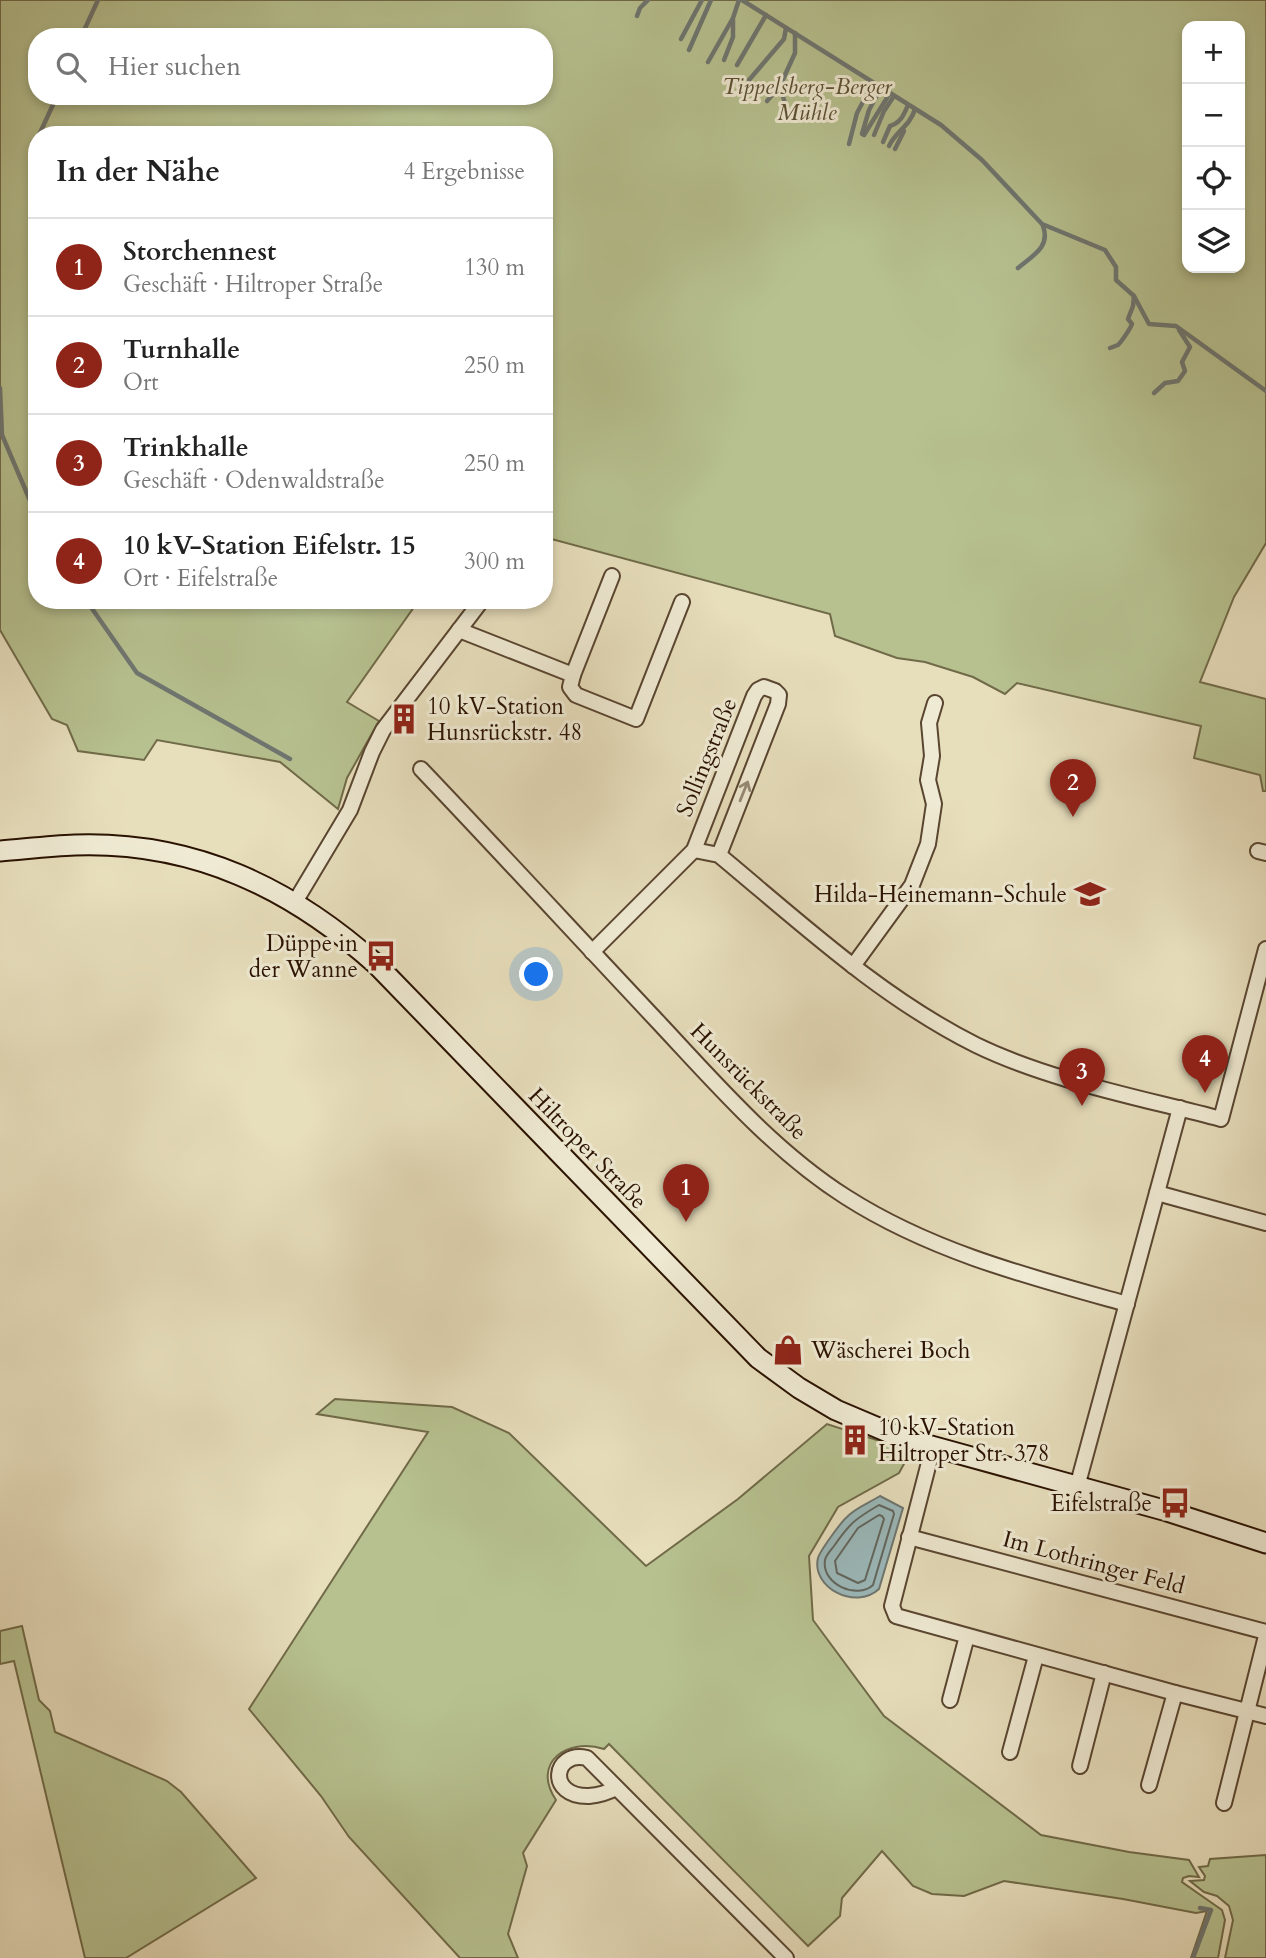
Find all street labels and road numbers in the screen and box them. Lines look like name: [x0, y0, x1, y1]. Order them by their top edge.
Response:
street label: Sollingstraße: [669, 693, 744, 821]
street label: Hunsrückstraße: [683, 1016, 814, 1147]
street label: Hiltroper Straße: [522, 1081, 654, 1216]
street label: Im Lothringer Feld: [999, 1523, 1189, 1602]

